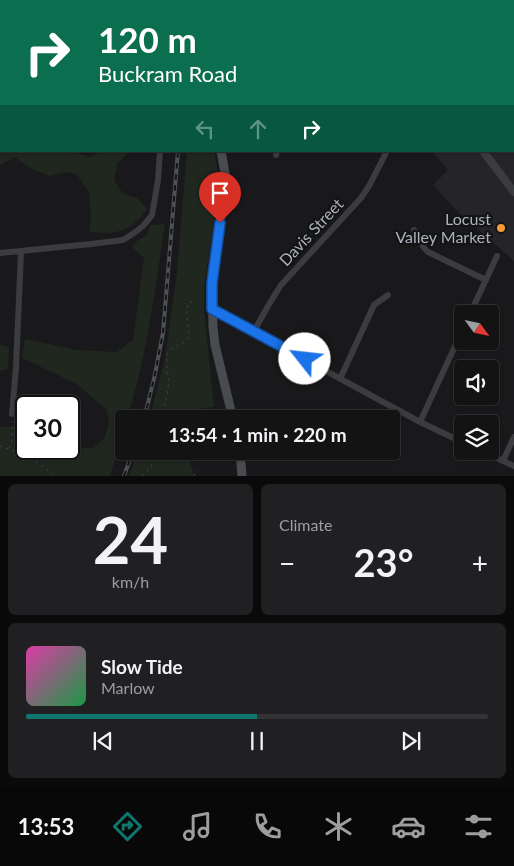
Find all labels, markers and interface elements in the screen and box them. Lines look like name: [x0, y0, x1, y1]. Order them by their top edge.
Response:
text: 120 m: [98, 18, 197, 60]
icon: right: [15, 20, 80, 85]
text: Buckram Road: [98, 60, 237, 87]
icon: left: [191, 115, 219, 143]
icon: ahead: [244, 115, 272, 143]
icon: right: [297, 115, 325, 143]
pin: [199, 172, 241, 223]
icon: arrive: [206, 179, 234, 207]
street label: Davis Street: [275, 194, 347, 269]
place label: Locust Valley Market: [395, 209, 491, 246]
marker: Locust Valley Market: [495, 222, 507, 234]
north arrow: [454, 305, 499, 350]
map controls: [454, 305, 499, 460]
position arrow: [278, 332, 330, 384]
button: sound: [454, 360, 499, 405]
speed limit sign: 30: [15, 395, 80, 460]
button: layers: [454, 415, 499, 460]
text: 13:54 · 1 min · 220 m: [168, 423, 347, 446]
text: 24: [93, 500, 168, 578]
text: Climate: [279, 515, 332, 534]
text: 23°: [354, 539, 413, 585]
text: −: [279, 546, 295, 580]
text: +: [472, 546, 488, 580]
text: km/h: [112, 572, 149, 591]
text: Slow Tide: [101, 655, 183, 678]
text: Marlow: [101, 678, 155, 697]
icon: previous: [89, 727, 117, 755]
icon: pause: [243, 727, 271, 755]
icon: next: [397, 727, 425, 755]
icon: directions: [110, 809, 145, 844]
icon: music: [180, 809, 215, 844]
icon: phone: [250, 809, 285, 844]
icon: climate: [321, 809, 356, 844]
icon: car: [391, 809, 426, 844]
icon: filters: [461, 809, 496, 844]
text: 13:53: [18, 813, 74, 840]

